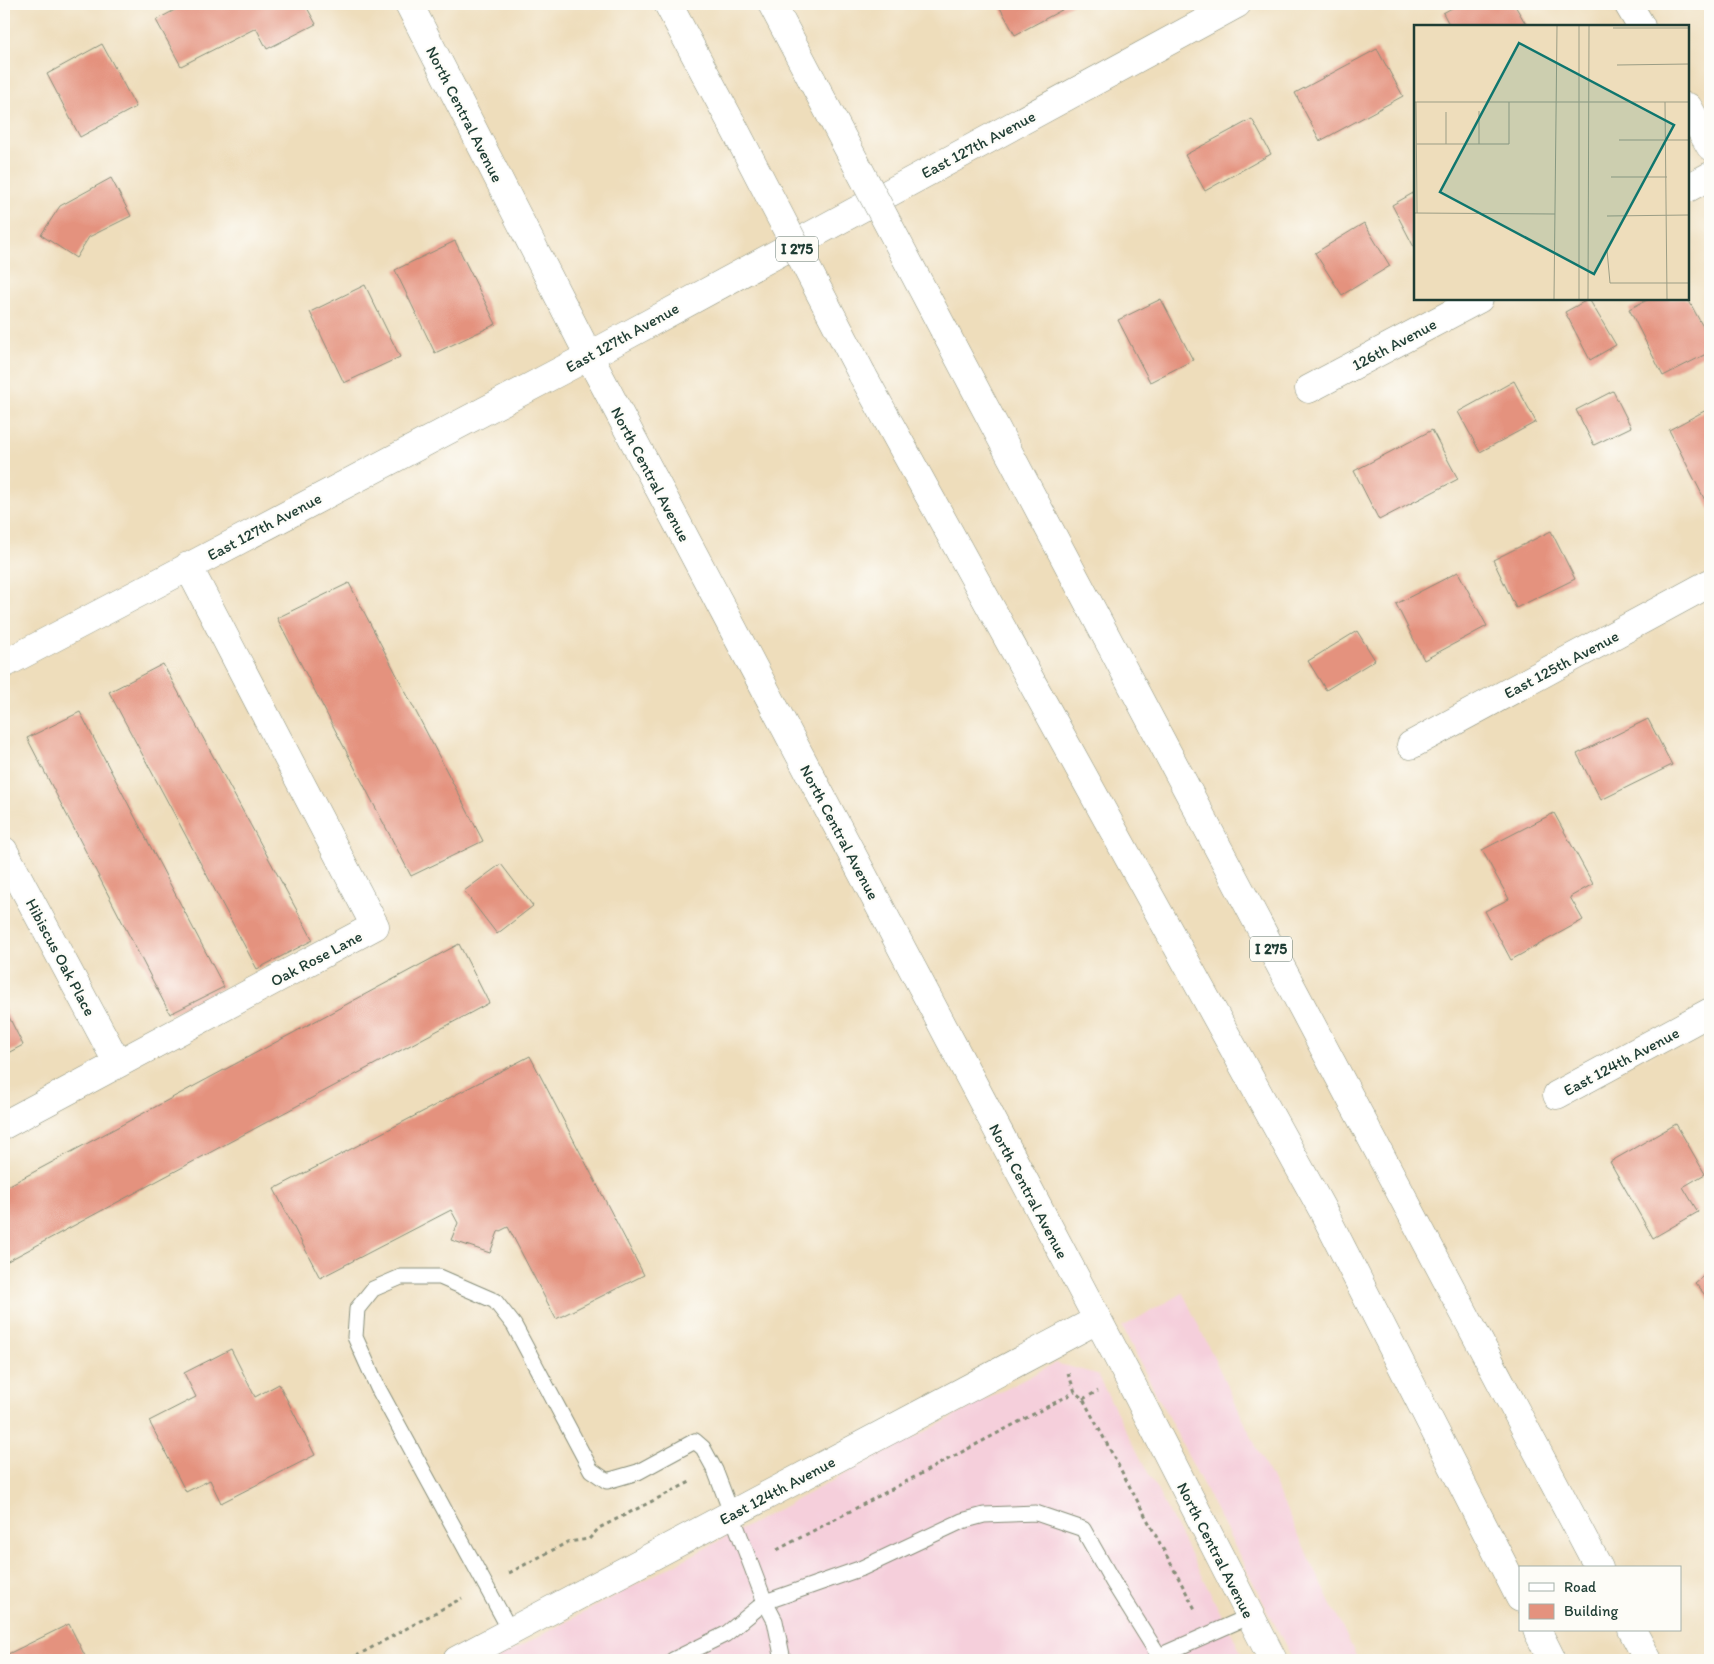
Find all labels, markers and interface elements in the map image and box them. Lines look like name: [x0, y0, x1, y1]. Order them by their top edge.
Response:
inset map: [1414, 25, 1689, 300]
street label: North Central Avenue: [422, 43, 507, 186]
street label: East 127th Avenue: [918, 106, 1039, 183]
road number: I 275: [776, 236, 818, 262]
street label: East 127th Avenue: [562, 298, 682, 376]
street label: 126th Avenue: [1349, 314, 1440, 375]
street label: North Central Avenue: [607, 404, 694, 545]
street label: East 127th Avenue: [204, 488, 325, 565]
street label: East 125th Avenue: [1501, 626, 1622, 703]
street label: North Central Avenue: [796, 762, 883, 903]
street label: Hibiscus Oak Place: [22, 895, 100, 1019]
street label: Oak Rose Lane: [267, 926, 365, 991]
road number: I 275: [1250, 936, 1292, 962]
street label: East 124th Avenue: [1560, 1023, 1683, 1100]
street label: North Central Avenue: [985, 1121, 1072, 1262]
street label: East 124th Avenue: [716, 1452, 839, 1529]
street label: North Central Avenue: [1173, 1479, 1258, 1622]
legend: [1519, 1566, 1682, 1632]
text: Road: [1564, 1578, 1597, 1596]
text: Building: [1564, 1602, 1618, 1620]

